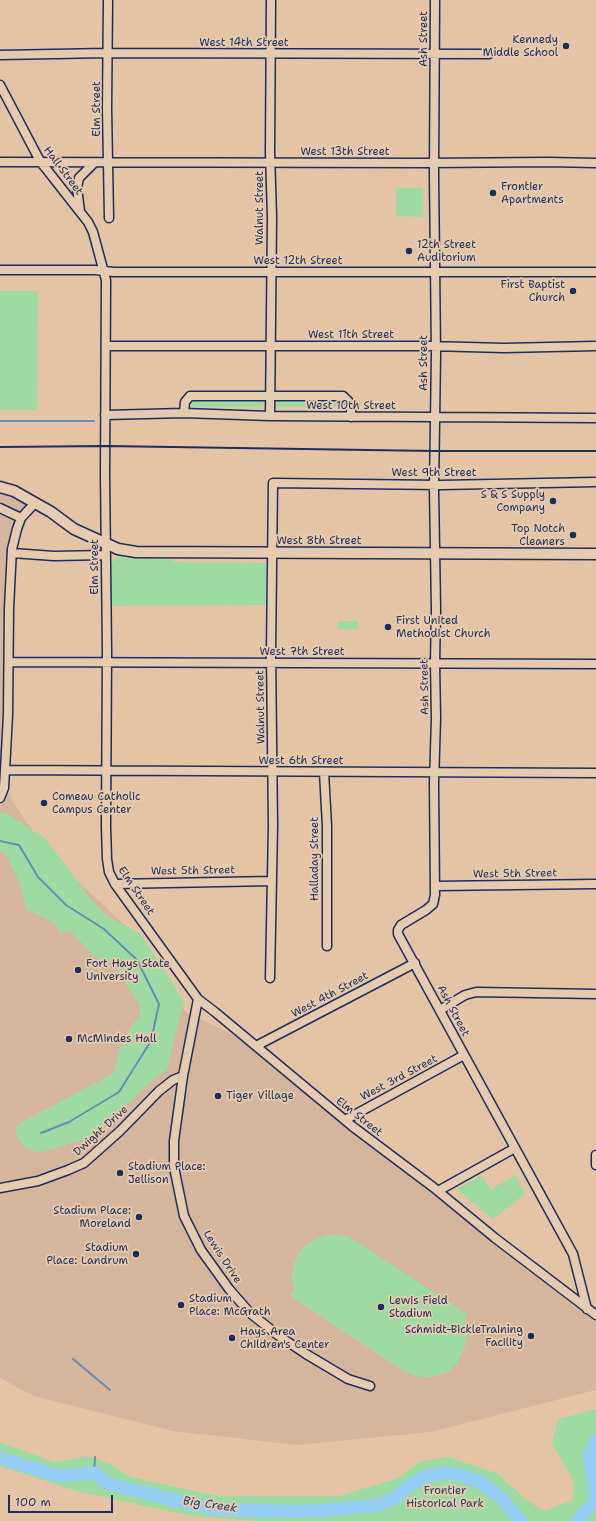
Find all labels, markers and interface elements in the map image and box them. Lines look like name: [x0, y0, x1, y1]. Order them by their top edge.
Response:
street label: Ash Street: [417, 11, 431, 67]
place label: Kennedy Middle School: [483, 33, 558, 59]
street label: West 14th Street: [199, 36, 289, 50]
marker: Kennedy Middle School: [561, 41, 571, 51]
street label: Elm Street: [90, 81, 104, 137]
street label: Hall Street: [40, 144, 86, 198]
street label: West 13th Street: [300, 145, 390, 159]
street label: Walnut Street: [253, 171, 267, 245]
place label: Frontier Apartments: [501, 180, 564, 206]
marker: Frontier Apartments: [488, 188, 498, 198]
place label: 12th Street Auditorium: [417, 238, 476, 264]
marker: 12th Street Auditorium: [404, 246, 414, 256]
street label: West 12th Street: [253, 254, 343, 268]
place label: First Baptist Church: [501, 278, 565, 304]
marker: First Baptist Church: [568, 286, 578, 296]
street label: West 11th Street: [308, 328, 394, 342]
street label: Ash Street: [417, 335, 431, 391]
street label: West 10th Street: [306, 399, 396, 413]
street label: West 9th Street: [391, 466, 477, 480]
place label: S & S Supply Company: [481, 488, 545, 514]
marker: S & S Supply Company: [548, 496, 558, 506]
place label: Top Notch Cleaners: [511, 522, 565, 548]
marker: Top Notch Cleaners: [568, 530, 578, 540]
street label: West 8th Street: [276, 534, 362, 548]
street label: Elm Street: [88, 539, 102, 595]
place label: First United Methodist Church: [396, 614, 491, 640]
marker: First United Methodist Church: [383, 622, 393, 632]
street label: West 7th Street: [259, 645, 345, 659]
street label: Ash Street: [418, 659, 432, 715]
street label: Walnut Street: [254, 670, 268, 744]
street label: West 6th Street: [258, 754, 344, 768]
place label: Comeau Catholic Campus Center: [52, 790, 140, 816]
marker: Comeau Catholic Campus Center: [39, 798, 49, 808]
street label: Halladay Street: [308, 817, 322, 901]
street label: Elm Street: [115, 864, 157, 918]
street label: West 5th Street: [151, 864, 235, 878]
street label: West 5th Street: [473, 867, 557, 881]
place label: Fort Hays State University: [86, 957, 170, 983]
marker: Fort Hays State University: [73, 965, 83, 975]
street label: West 4th Street: [289, 969, 371, 1021]
street label: Ash Street: [434, 983, 472, 1039]
place label: McMindes Hall: [77, 1032, 157, 1046]
marker: McMindes Hall: [64, 1034, 74, 1044]
street label: West 3rd Street: [358, 1052, 440, 1104]
place label: Tiger Village: [226, 1089, 294, 1103]
marker: Tiger Village: [213, 1091, 223, 1101]
street label: Elm Street: [333, 1095, 385, 1139]
street label: Dwight Drive: [71, 1103, 131, 1159]
place label: Stadium Place: Jellison: [128, 1160, 206, 1186]
marker: Stadium Place: Jellison: [115, 1168, 125, 1178]
place label: Stadium Place: Moreland: [53, 1204, 131, 1230]
marker: Stadium Place: Moreland: [134, 1212, 144, 1222]
street label: Lewis Drive: [200, 1228, 244, 1286]
place label: Stadium Place: Landrum: [46, 1241, 128, 1267]
marker: Stadium Place: Landrum: [131, 1249, 141, 1259]
place label: Stadium Place: McGrath: [189, 1292, 271, 1318]
place label: Lewis Field Stadium: [389, 1294, 448, 1320]
marker: Stadium Place: McGrath: [176, 1300, 186, 1310]
marker: Lewis Field Stadium: [376, 1302, 386, 1312]
place label: Schmidt-BickleTraining Facility: [405, 1323, 523, 1349]
place label: Hays Area Children's Center: [240, 1325, 330, 1351]
marker: Schmidt-BickleTraining Facility: [526, 1331, 536, 1341]
marker: Hays Area Children's Center: [227, 1333, 237, 1343]
park label: Frontier Historical Park: [406, 1484, 484, 1510]
scale bar: [10, 1487, 115, 1513]
text: 100 m: [15, 1494, 51, 1510]
water label: Big Creek: [182, 1494, 238, 1516]

